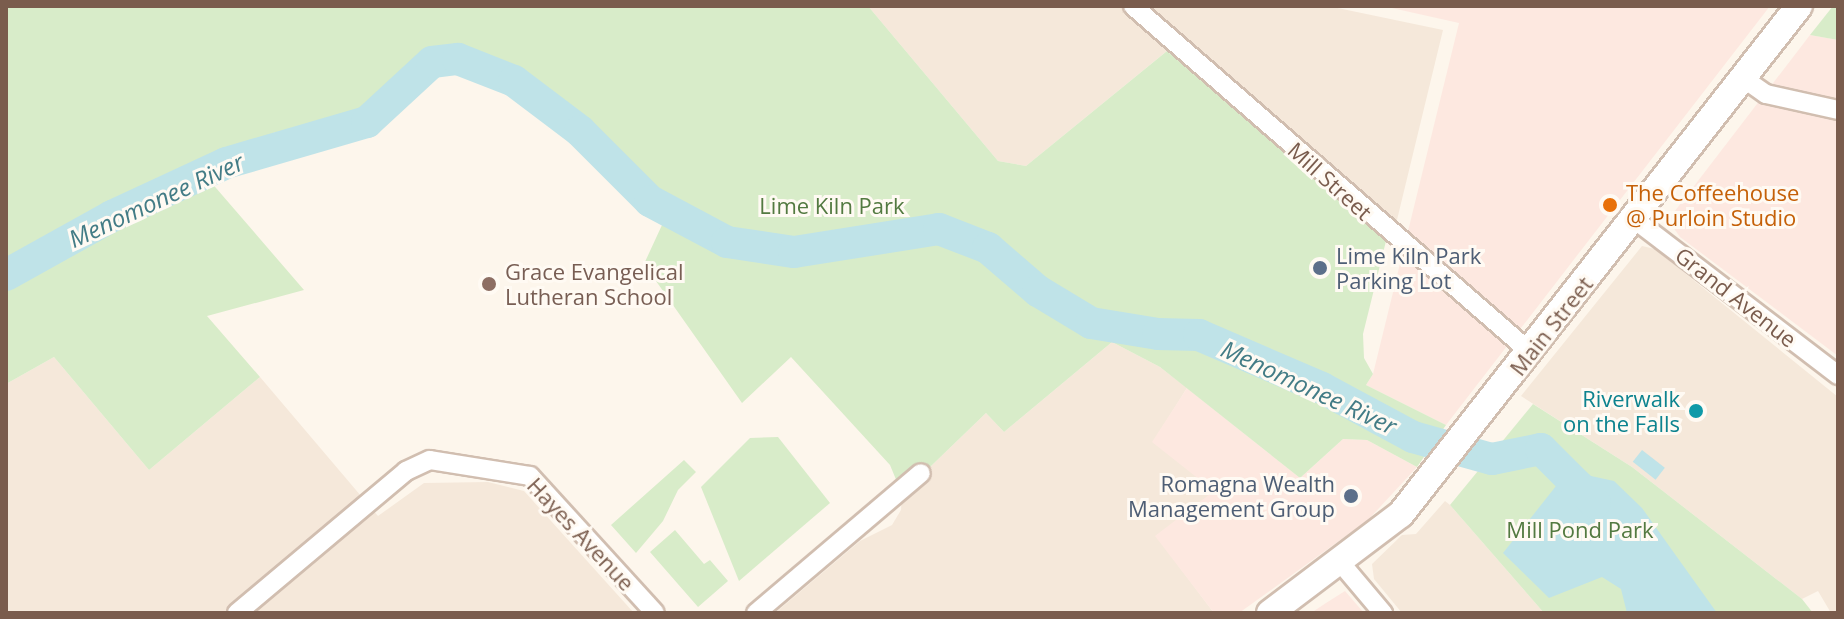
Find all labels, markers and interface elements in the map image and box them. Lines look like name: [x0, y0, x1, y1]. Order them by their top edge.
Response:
street label: Mill Street: [1283, 137, 1377, 225]
water label: Menomonee River: [64, 147, 248, 253]
place label: The Coffeehouse @ Purloin Studio: [1626, 179, 1799, 230]
park label: Lime Kiln Park: [759, 193, 905, 219]
marker: The Coffeehouse @ Purloin Studio: [1601, 196, 1619, 214]
place label: Lime Kiln Park Parking Lot: [1336, 242, 1481, 294]
street label: Grand Avenue: [1670, 242, 1802, 352]
place label: Grace Evangelical Lutheran School: [505, 258, 683, 310]
marker: Lime Kiln Park Parking Lot: [1311, 259, 1329, 277]
street label: Main Street: [1504, 271, 1598, 381]
marker: Grace Evangelical Lutheran School: [480, 275, 498, 293]
water label: Menomonee River: [1217, 334, 1401, 440]
place label: Riverwalk on the Falls: [1563, 385, 1680, 436]
marker: Riverwalk on the Falls: [1687, 402, 1705, 420]
place label: Romagna Wealth Management Group: [1128, 470, 1335, 522]
street label: Hayes Avenue: [522, 472, 640, 596]
marker: Romagna Wealth Management Group: [1342, 487, 1360, 505]
park label: Mill Pond Park: [1506, 517, 1654, 543]

